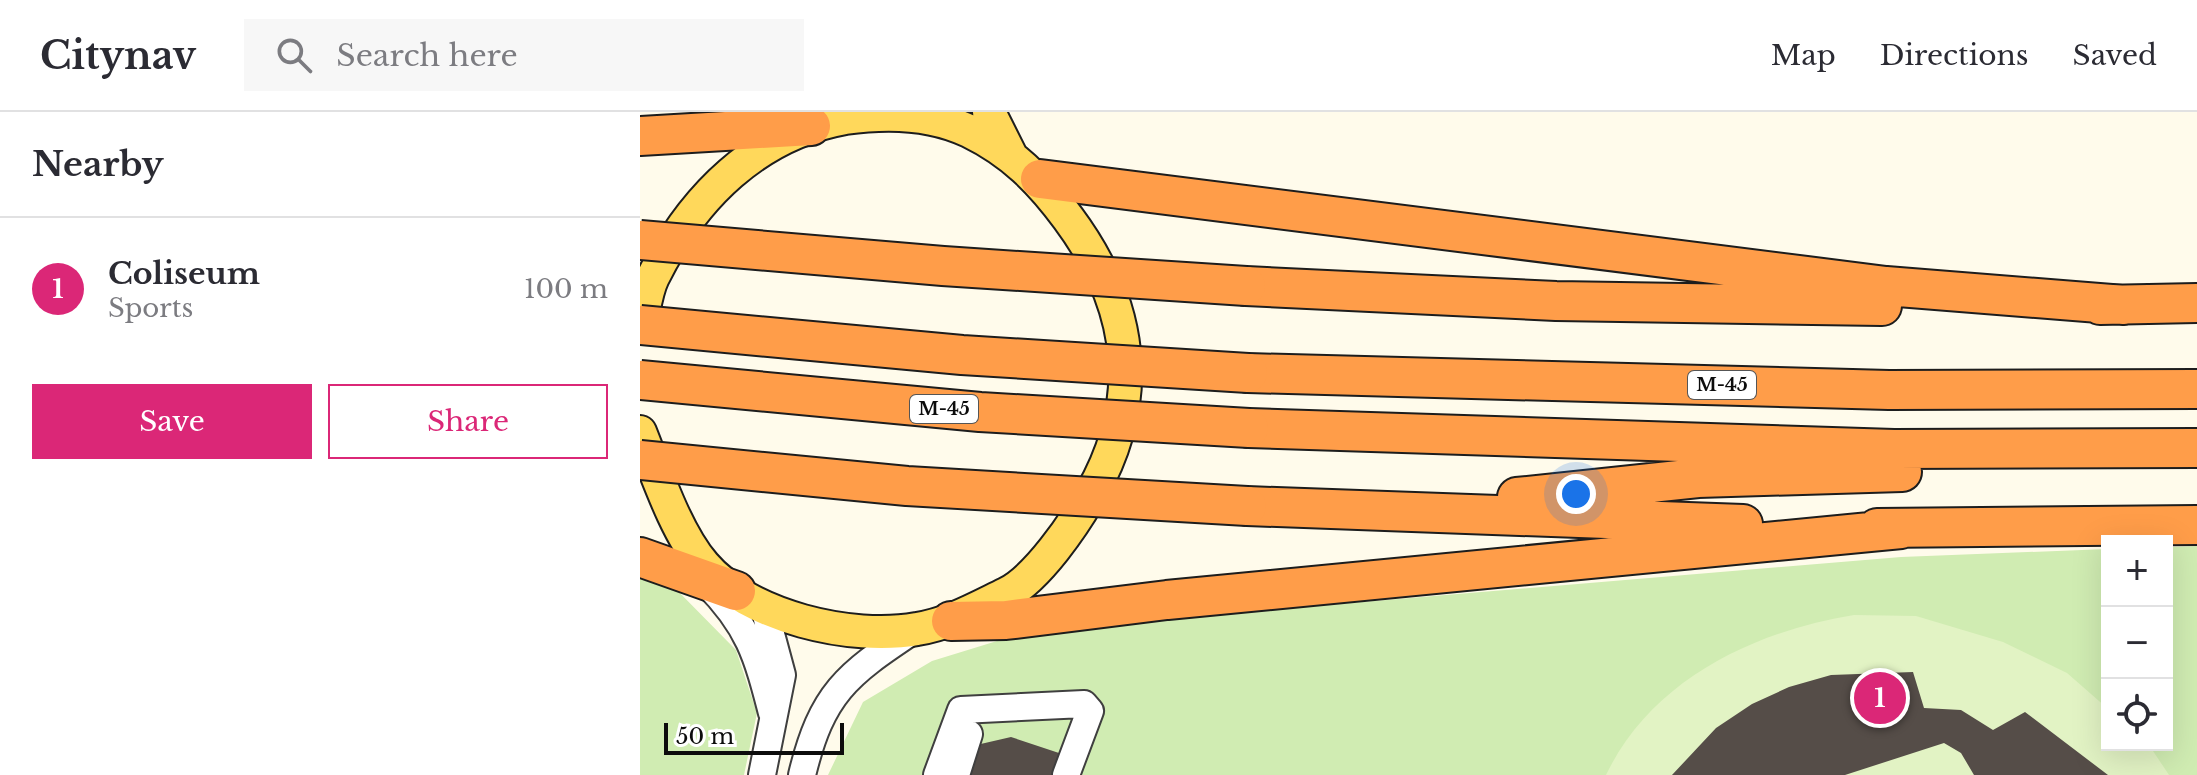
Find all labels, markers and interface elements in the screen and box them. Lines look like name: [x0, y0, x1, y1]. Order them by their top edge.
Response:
search box: [244, 19, 804, 91]
text: Citynav: [40, 32, 196, 79]
icon: search: [272, 33, 316, 77]
text: Search here: [336, 37, 518, 74]
text: Map: [1771, 38, 1836, 73]
text: Directions: [1880, 38, 2029, 73]
text: Saved: [2073, 38, 2157, 73]
text: Nearby: [32, 143, 164, 185]
text: Coliseum: [108, 255, 260, 292]
text: 1: [52, 273, 64, 305]
text: 100 m: [524, 273, 608, 305]
text: Sports: [108, 292, 193, 324]
road number: M-45: [1688, 371, 1756, 399]
button: Save: [32, 384, 312, 459]
button: Share: [328, 384, 608, 459]
road number: M-45: [910, 395, 978, 423]
your location: [1556, 474, 1596, 514]
map controls: [2101, 535, 2173, 751]
button: +: [2101, 535, 2173, 607]
button: −: [2101, 607, 2173, 679]
pin: 1: [1854, 668, 1906, 728]
button: locate: [2101, 679, 2173, 751]
scale bar: [664, 719, 844, 755]
text: 50 m: [676, 723, 734, 750]

